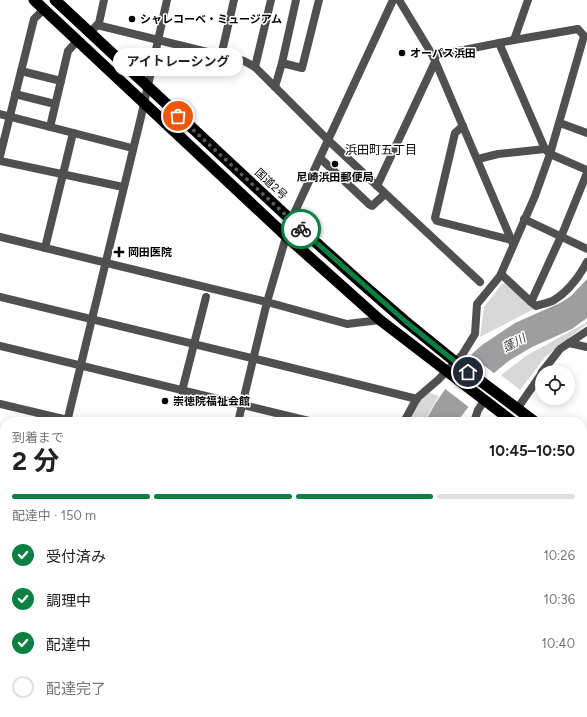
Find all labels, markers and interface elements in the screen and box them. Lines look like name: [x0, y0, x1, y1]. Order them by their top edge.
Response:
place label: シャレコーベ・ミュージアム: [140, 13, 282, 26]
marker: シャレコーベ・ミュージアム: [127, 14, 137, 24]
place label: オーパス浜田: [410, 47, 476, 60]
callout: アイトレーシング: [113, 48, 243, 76]
marker: オーパス浜田: [397, 48, 407, 58]
text: アイトレーシング: [126, 54, 230, 69]
pin: [161, 99, 195, 133]
icon: bag: [167, 105, 189, 127]
district label: 浜田町五丁目: [345, 143, 417, 157]
marker: 尼崎浜田郵便局: [330, 159, 340, 169]
street label: 国道2号: [252, 166, 290, 202]
place label: 尼崎浜田郵便局: [297, 171, 374, 184]
courier: [281, 209, 321, 249]
icon: bike: [290, 218, 312, 240]
marker: 岡田医院: [113, 246, 125, 258]
place label: 岡田医院: [128, 246, 172, 259]
water label: 蓬川: [500, 330, 530, 355]
pin: [451, 355, 485, 389]
icon: home: [457, 361, 479, 383]
map controls: [535, 365, 575, 405]
button: locate: [535, 365, 575, 405]
place label: 崇徳院福祉会館: [173, 395, 250, 408]
marker: 崇徳院福祉会館: [160, 396, 170, 406]
text: 到着まで: [12, 430, 64, 445]
text: 10:45–10:50: [489, 442, 575, 460]
text: 2 分: [12, 445, 59, 477]
text: 配達中 · 150 m: [12, 508, 96, 523]
icon: check: [12, 544, 34, 566]
text: 受付済み: [46, 548, 106, 566]
text: 10:26: [543, 548, 575, 563]
icon: check: [12, 588, 34, 610]
text: 調理中: [46, 592, 91, 610]
text: 10:36: [544, 592, 575, 607]
icon: check: [12, 632, 34, 654]
text: 配達中: [46, 636, 91, 654]
text: 10:40: [542, 636, 575, 651]
text: 配達完了: [46, 680, 106, 698]

